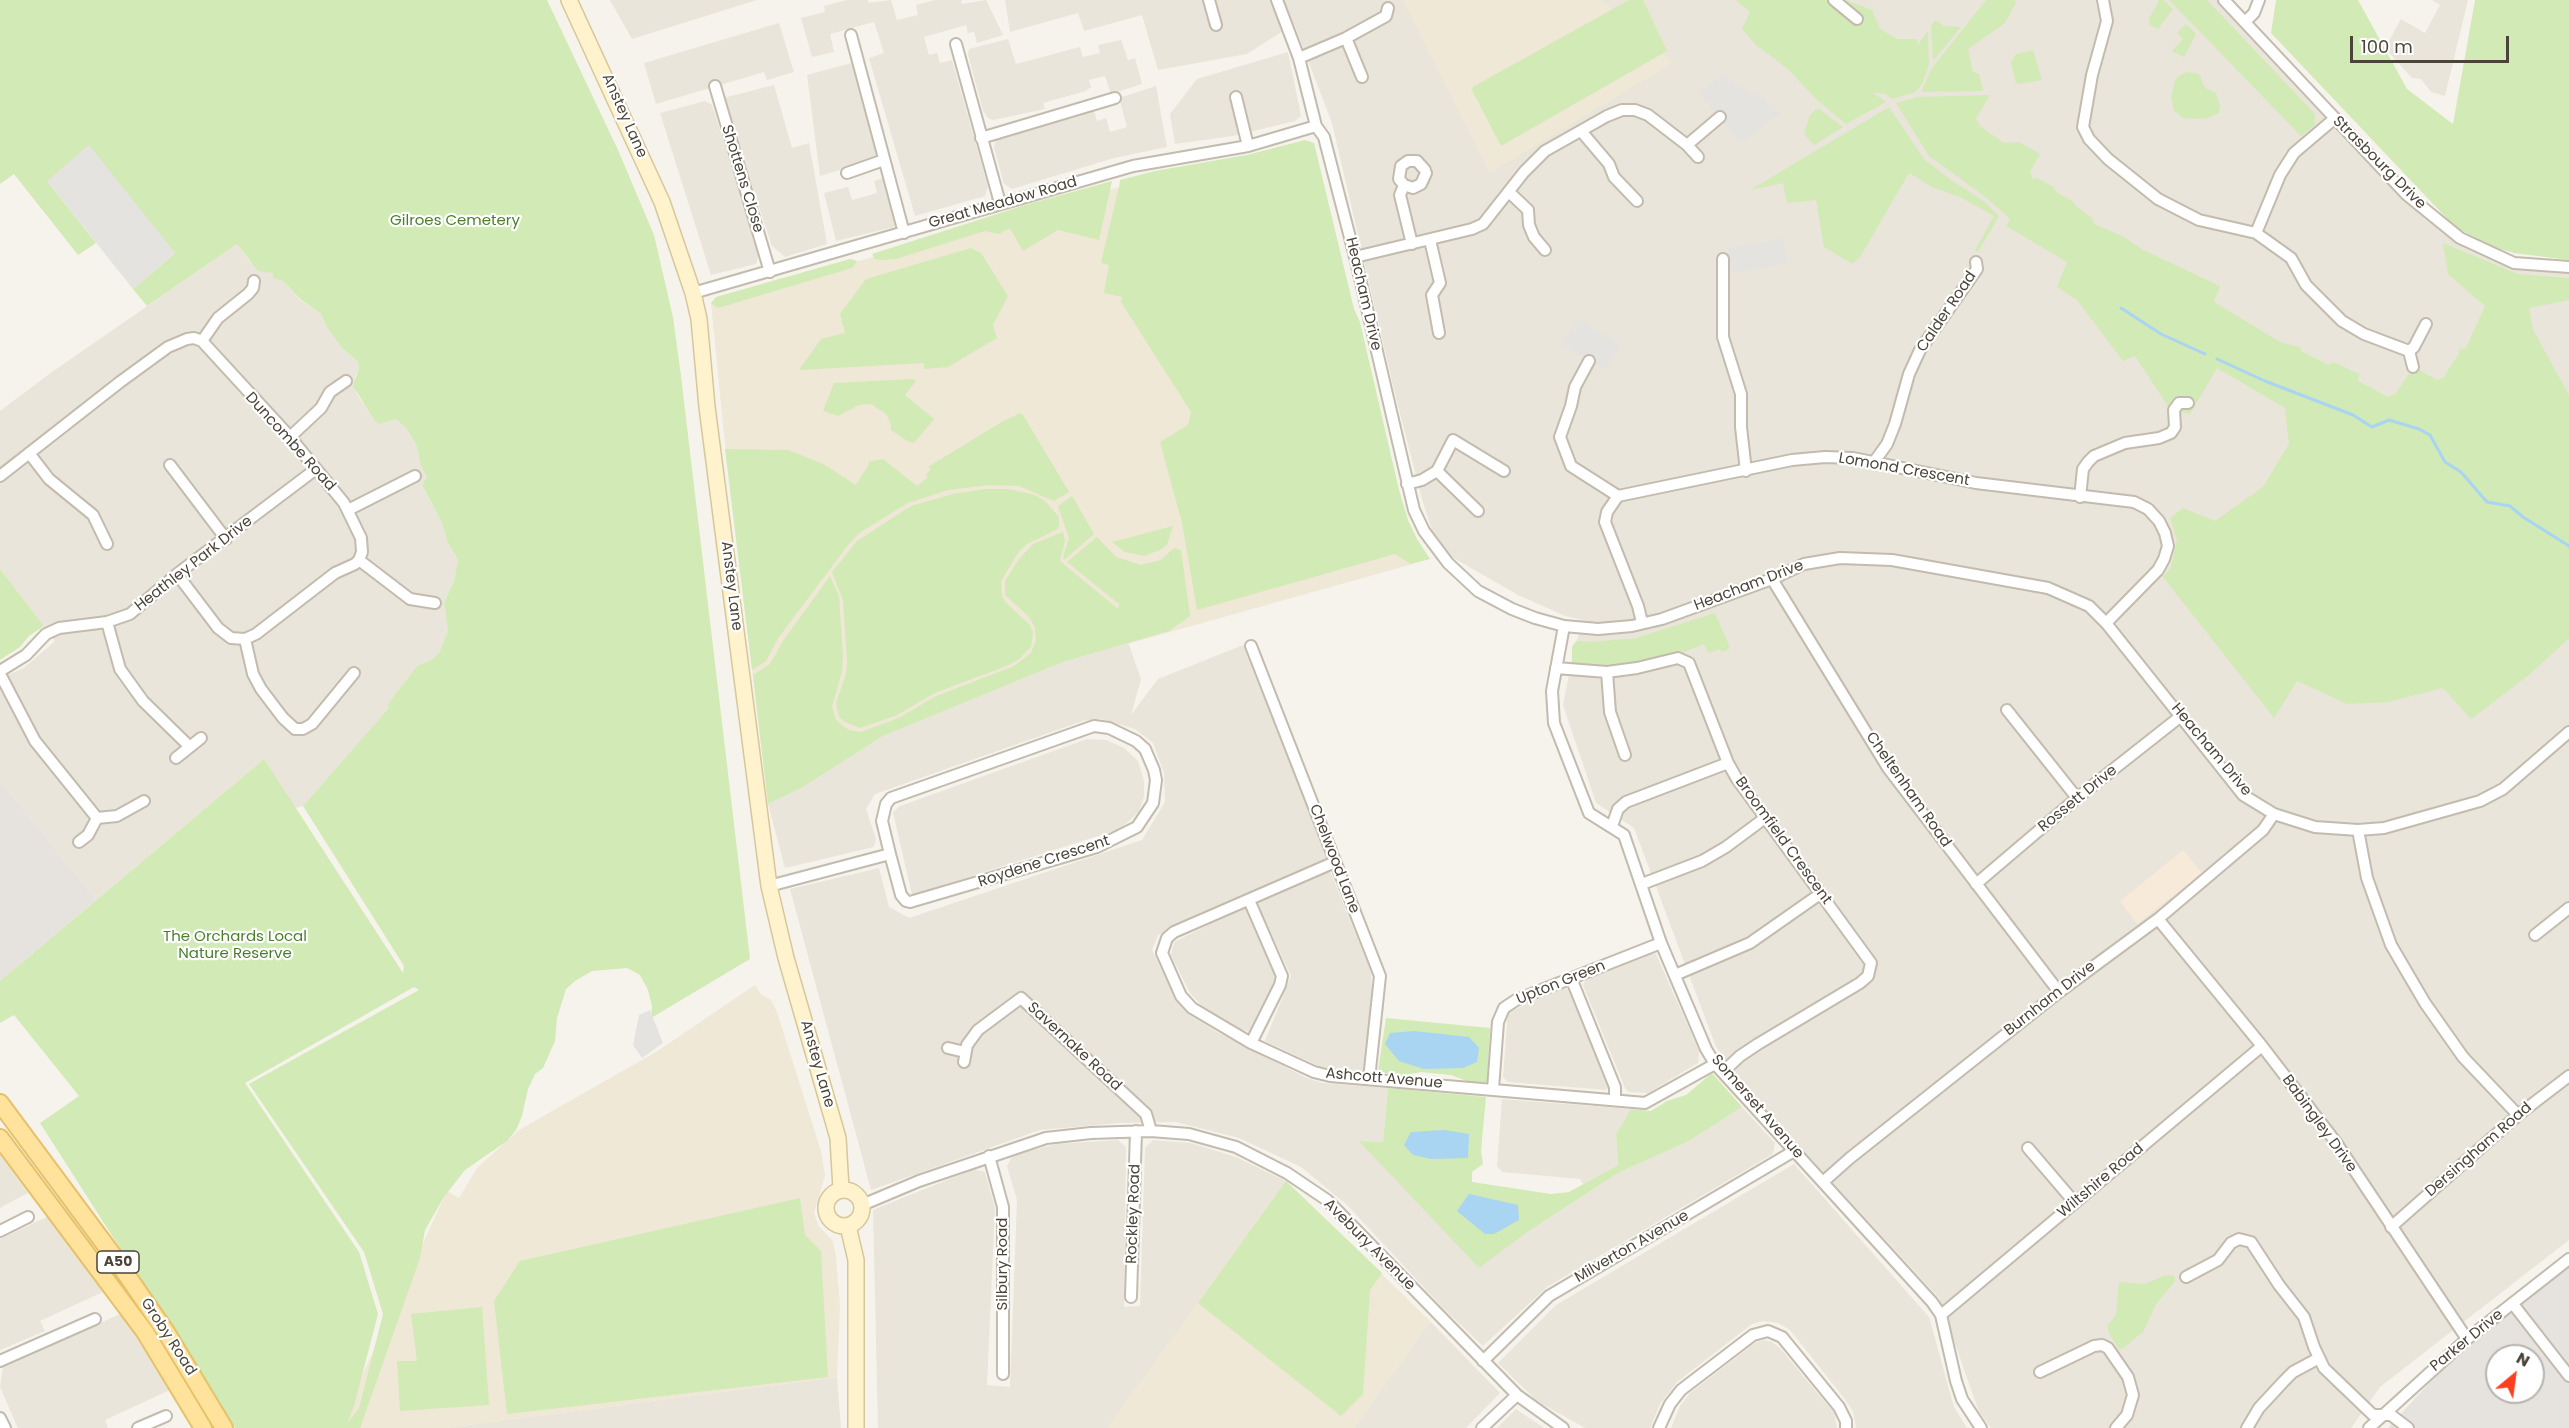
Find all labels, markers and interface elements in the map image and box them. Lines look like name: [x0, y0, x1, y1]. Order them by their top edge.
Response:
scale bar: [2353, 24, 2512, 62]
text: 100 m: [2361, 34, 2413, 59]
street label: Anstey Lane: [597, 71, 651, 161]
street label: Strasbourg Drive: [2329, 113, 2429, 213]
street label: Shottens Close: [717, 123, 767, 235]
street label: Great Meadow Road: [927, 173, 1079, 233]
park label: Gilroes Cemetery: [390, 212, 520, 230]
street label: Heacham Drive: [1341, 236, 1385, 352]
street label: Calder Road: [1913, 268, 1981, 356]
street label: Duncombe Road: [241, 389, 339, 495]
street label: Lomond Crescent: [1837, 450, 1971, 490]
street label: Heathley Park Drive: [132, 513, 256, 615]
street label: Anstey Lane: [717, 540, 745, 632]
street label: Heacham Drive: [1692, 557, 1806, 615]
street label: Heacham Drive: [2167, 700, 2255, 800]
street label: Cheltenham Road: [1861, 729, 1955, 851]
street label: Rossett Drive: [2035, 762, 2121, 836]
street label: Broomfield Crescent: [1731, 774, 1835, 908]
street label: Chelwood Lane: [1305, 802, 1363, 916]
street label: Roydene Crescent: [976, 832, 1112, 892]
park label: The Orchards Local Nature Reserve: [163, 928, 307, 963]
street label: Upton Green: [1514, 957, 1608, 1009]
street label: Burnham Drive: [2001, 958, 2099, 1040]
street label: Savernake Road: [1023, 999, 1125, 1095]
street label: Anstey Lane: [796, 1018, 838, 1110]
street label: Somerset Avenue: [1707, 1051, 1807, 1163]
street label: Ashcott Avenue: [1325, 1065, 1443, 1093]
street label: Babingley Drive: [2278, 1072, 2360, 1176]
street label: Dersingham Road: [2422, 1099, 2536, 1201]
street label: Wiltshire Road: [2054, 1140, 2148, 1222]
street label: Rockley Road: [1123, 1164, 1145, 1264]
street label: Avebury Avenue: [1320, 1196, 1418, 1294]
street label: Milverton Avenue: [1572, 1207, 1692, 1287]
street label: Silbury Road: [994, 1218, 1012, 1310]
road number: A50: [97, 1251, 139, 1273]
street label: Groby Road: [136, 1295, 200, 1379]
street label: Parker Drive: [2427, 1306, 2507, 1376]
north arrow: [2485, 1344, 2545, 1404]
text: N: [2512, 1347, 2534, 1373]

